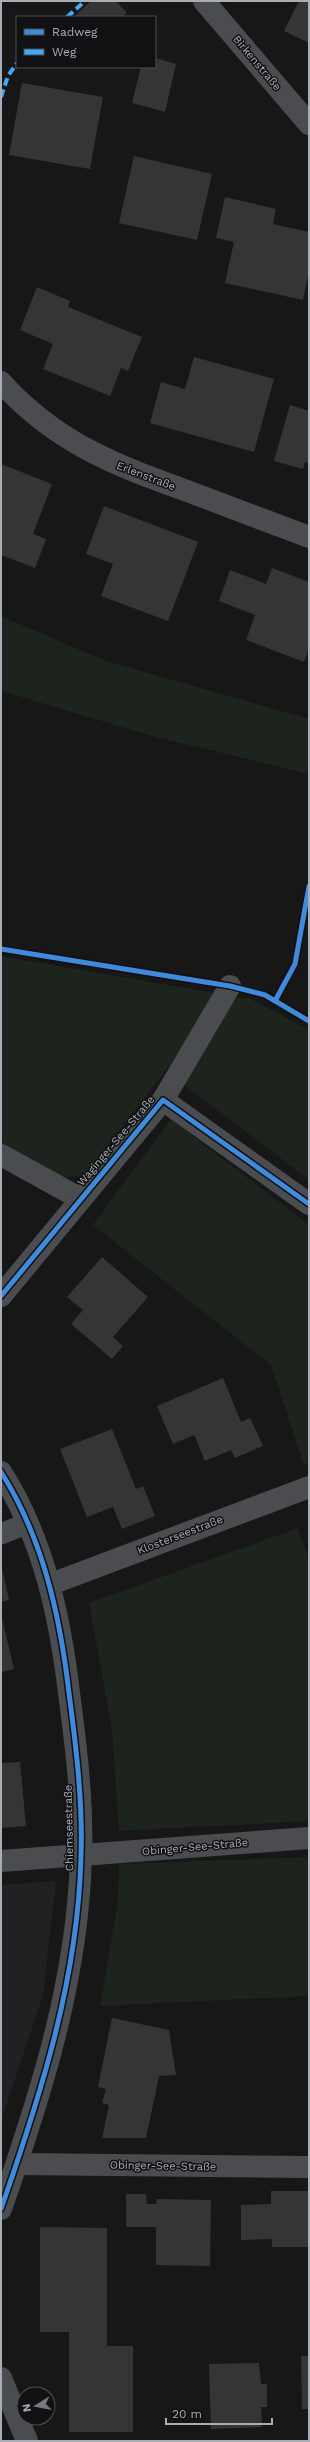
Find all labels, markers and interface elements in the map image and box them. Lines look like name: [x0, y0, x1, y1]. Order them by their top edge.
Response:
legend: [16, 16, 156, 68]
text: Radweg: [52, 25, 98, 39]
street label: Birkenstraße: [230, 33, 284, 93]
text: Weg: [52, 45, 77, 59]
street label: Erlenstraße: [115, 459, 177, 493]
street label: Waginger-See-Straße: [75, 1093, 157, 1189]
street label: Klosterseestraße: [135, 1513, 225, 1557]
street label: Chiemseestraße: [62, 1785, 76, 1871]
street label: Obinger-See-Straße: [141, 1836, 249, 1858]
street label: Obinger-See-Straße: [110, 2159, 216, 2173]
north arrow: [16, 2386, 56, 2426]
scale bar: [166, 2400, 272, 2426]
text: N: [20, 2403, 34, 2413]
text: 20 m: [172, 2407, 202, 2421]

